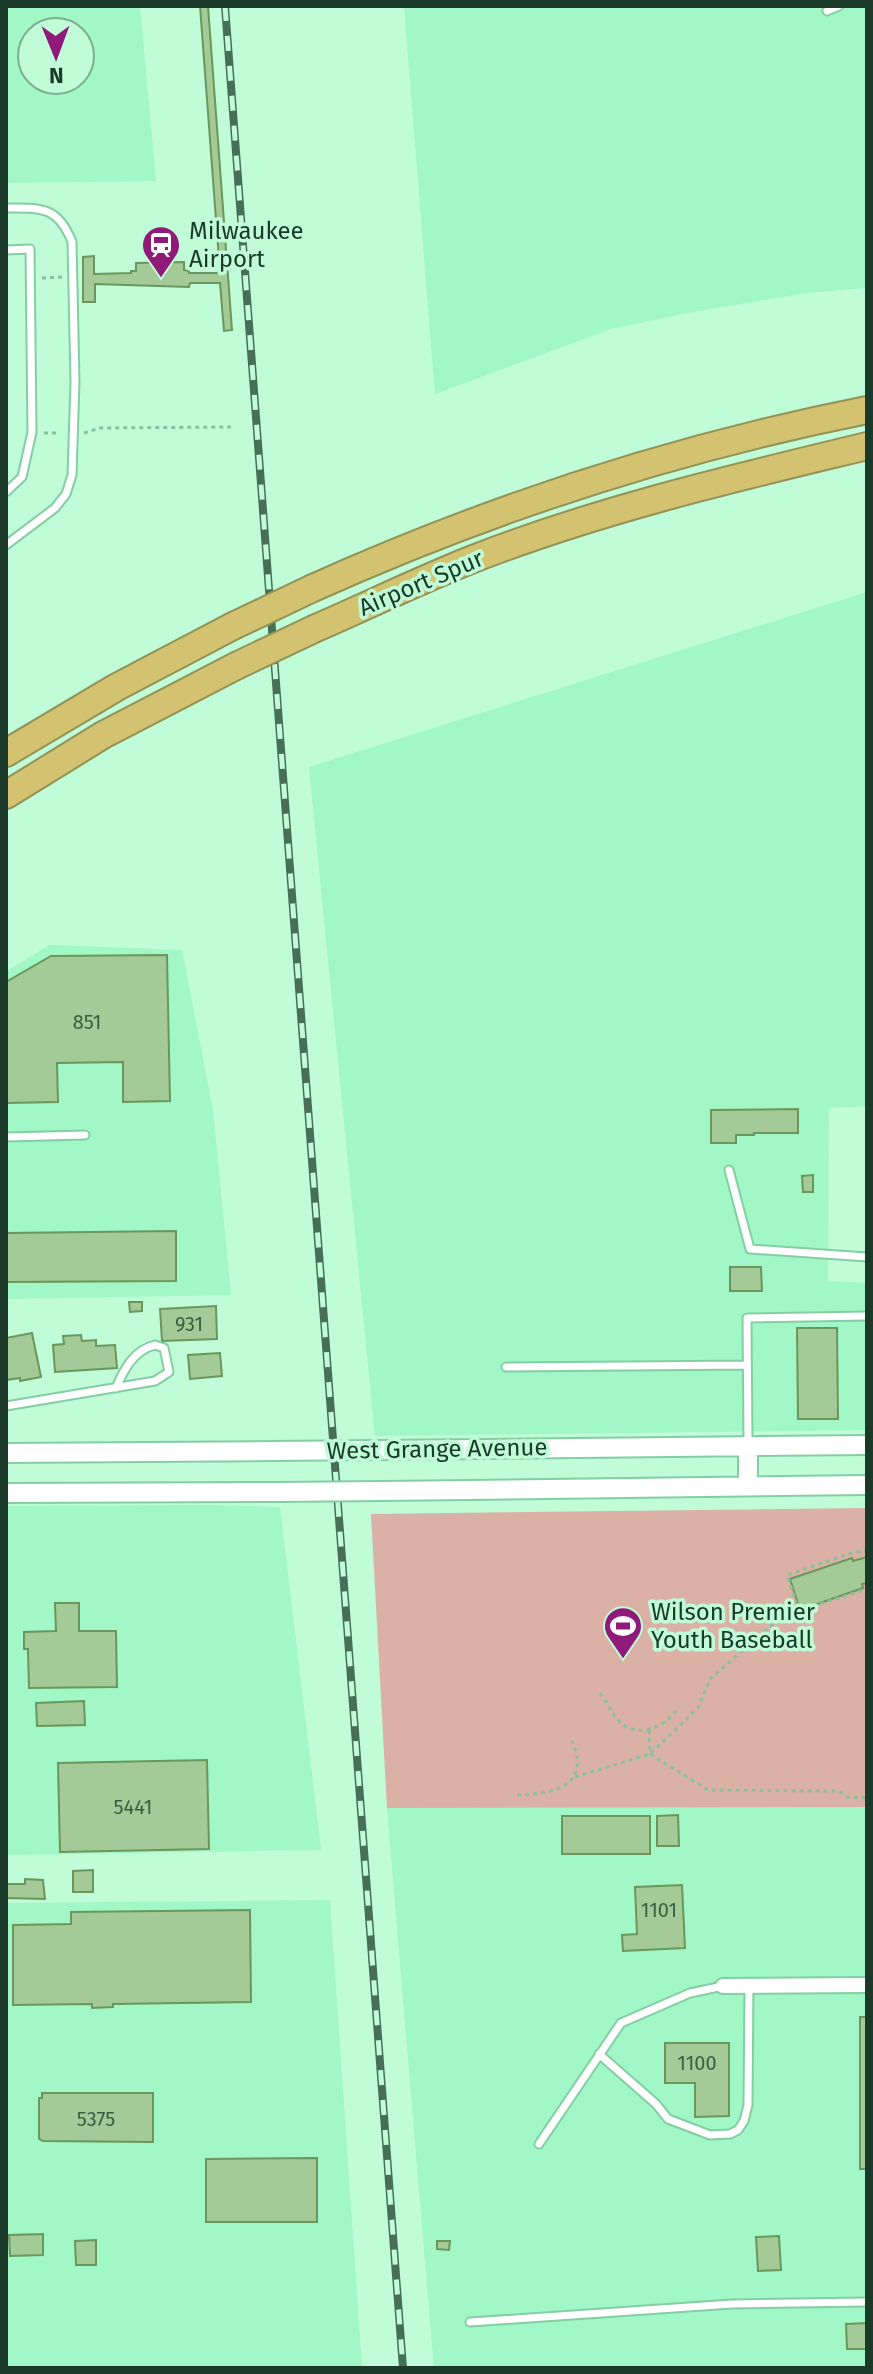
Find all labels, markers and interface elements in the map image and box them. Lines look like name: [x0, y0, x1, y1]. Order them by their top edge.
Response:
north arrow: [16, 16, 96, 96]
text: N: [49, 62, 64, 89]
place label: Milwaukee Airport: [189, 217, 304, 273]
station icon: Milwaukee Airport: [140, 224, 182, 279]
street label: Airport Spur: [354, 544, 488, 622]
house number: 851: [73, 1010, 101, 1034]
house number: 931: [175, 1312, 203, 1336]
street label: West Grange Avenue: [326, 1433, 548, 1465]
place label: Wilson Premier Youth Baseball: [651, 1598, 816, 1654]
sports icon: Wilson Premier Youth Baseball: [602, 1605, 644, 1660]
house number: 5441: [114, 1795, 152, 1819]
house number: 1101: [641, 1898, 677, 1922]
house number: 1100: [677, 2051, 717, 2075]
house number: 5375: [77, 2107, 115, 2131]

